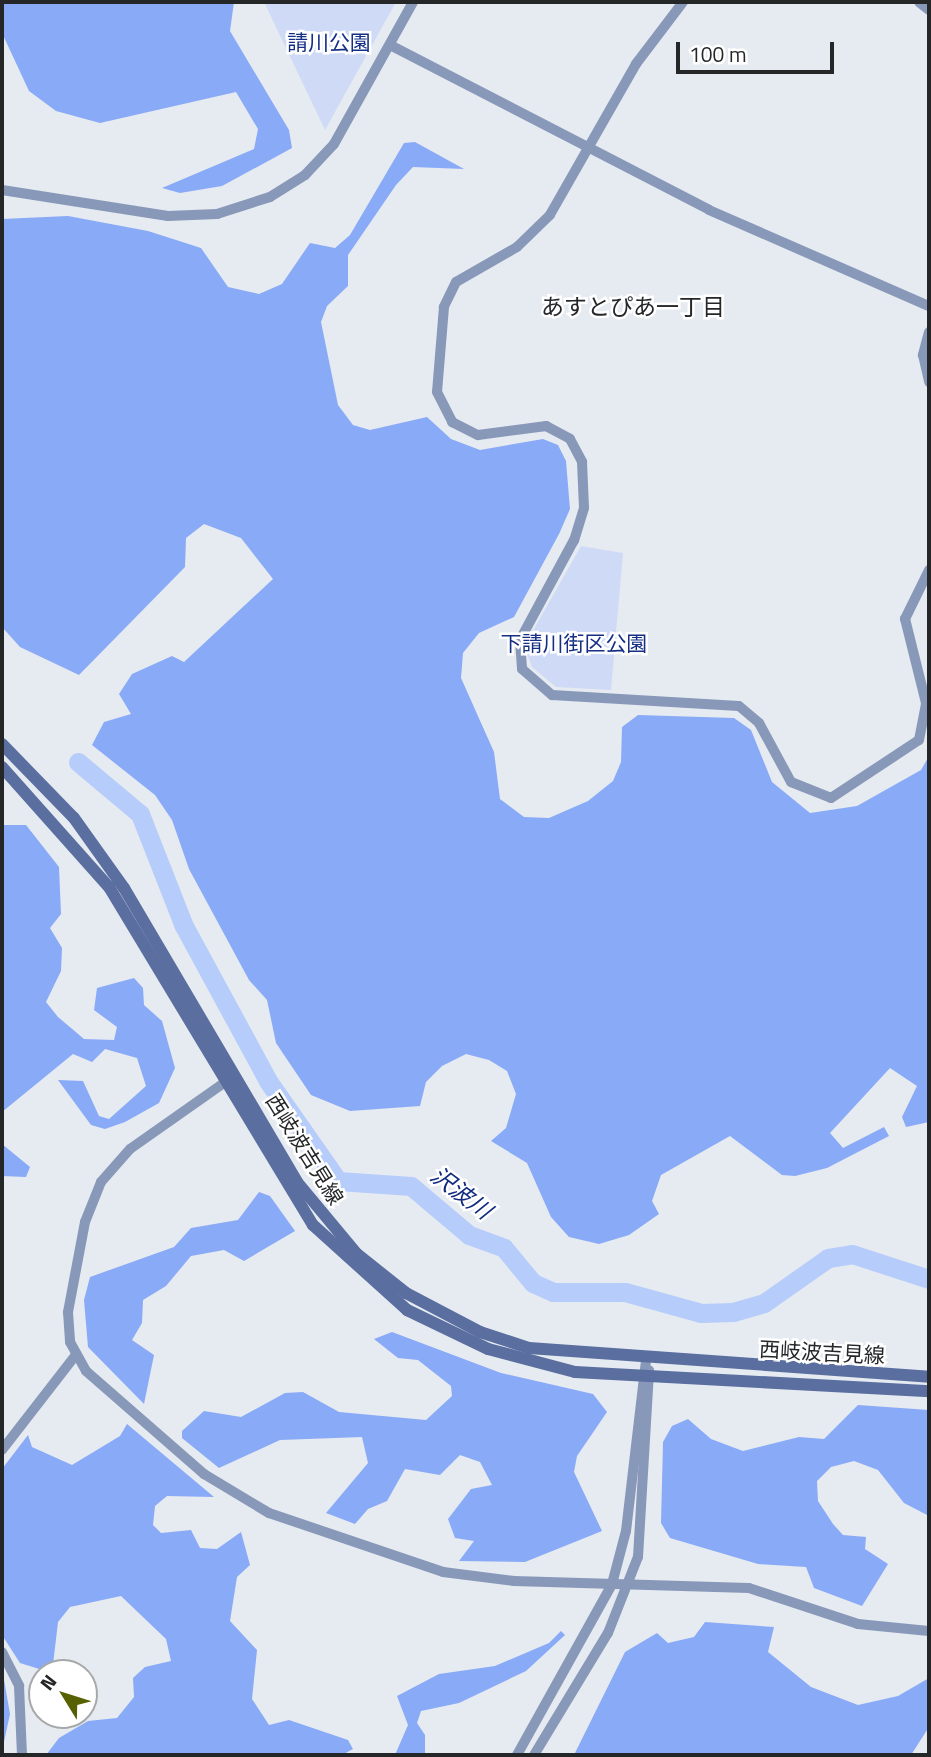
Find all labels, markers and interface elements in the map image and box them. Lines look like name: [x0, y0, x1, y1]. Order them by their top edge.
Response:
scale bar: [679, 28, 836, 72]
park label: 請川公園: [287, 29, 371, 55]
text: 100 m: [689, 38, 746, 70]
district label: あすとぴあ一丁目: [541, 293, 725, 321]
park label: 下請川街区公園: [501, 630, 647, 656]
street label: 西岐波吉見線: [261, 1089, 349, 1209]
water label: 沢波川: [425, 1161, 497, 1225]
street label: 西岐波吉見線: [758, 1336, 886, 1368]
north arrow: [28, 1659, 98, 1729]
text: N: [32, 1668, 63, 1696]

